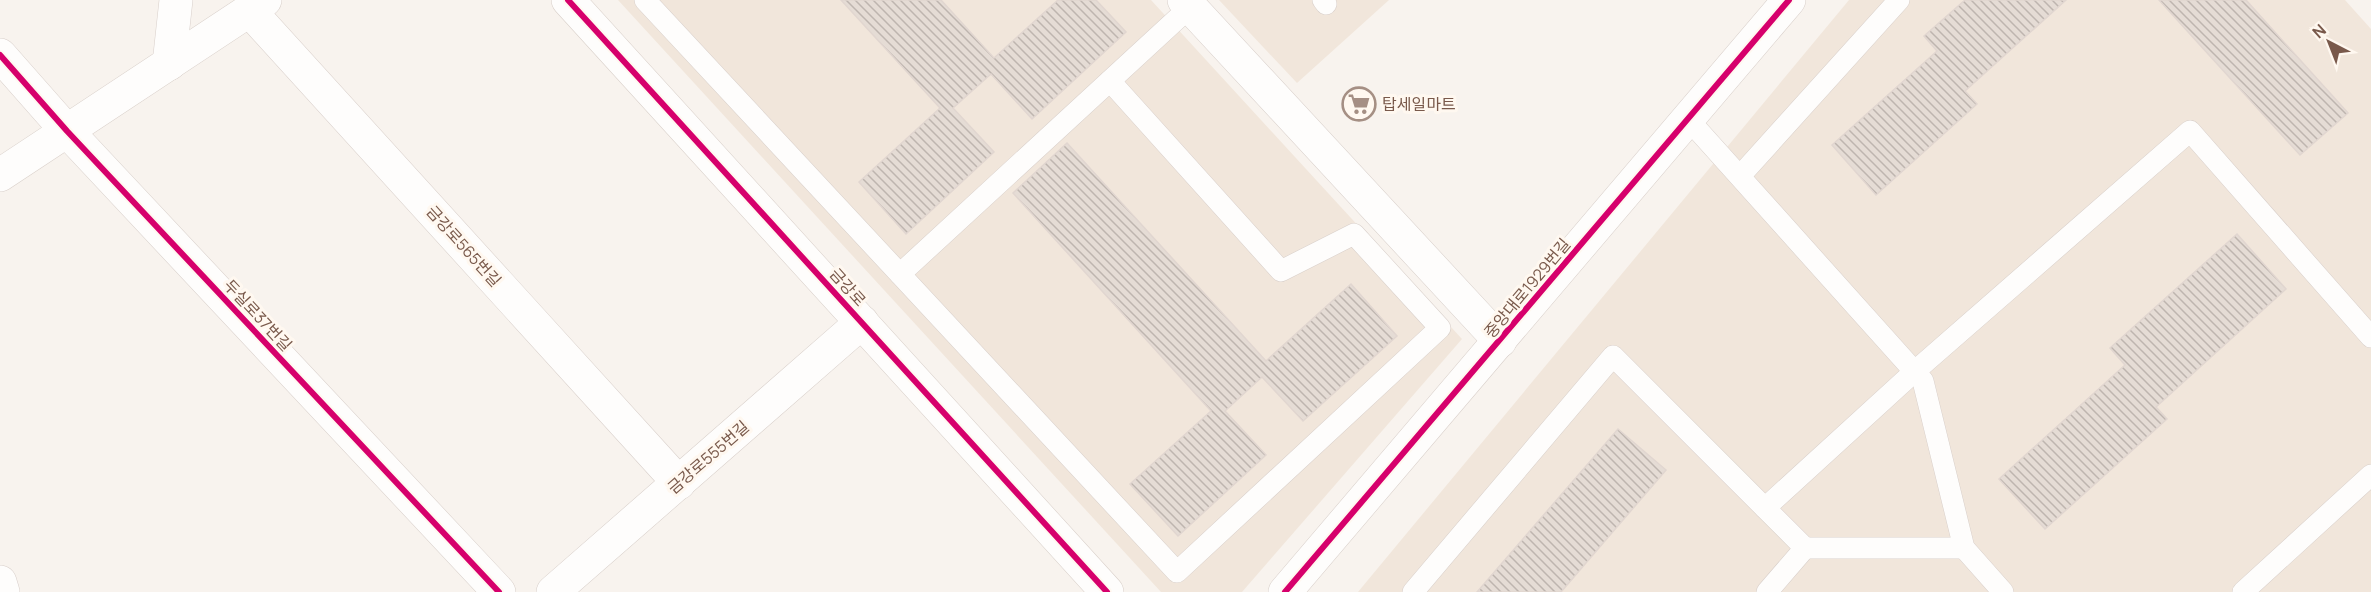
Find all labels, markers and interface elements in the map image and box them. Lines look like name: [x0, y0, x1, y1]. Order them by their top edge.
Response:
north arrow: [2299, 12, 2359, 72]
text: N: [2307, 19, 2331, 43]
supermarket icon: 탑세일마트: [1341, 86, 1377, 122]
place label: 탑세일마트: [1382, 93, 1456, 115]
street label: 금강로565번길: [422, 201, 506, 291]
street label: 중앙대로1929번길: [1479, 234, 1575, 342]
street label: 금강로: [825, 263, 871, 311]
street label: 두실로37번길: [219, 274, 297, 356]
street label: 금강로555번길: [663, 415, 753, 499]

